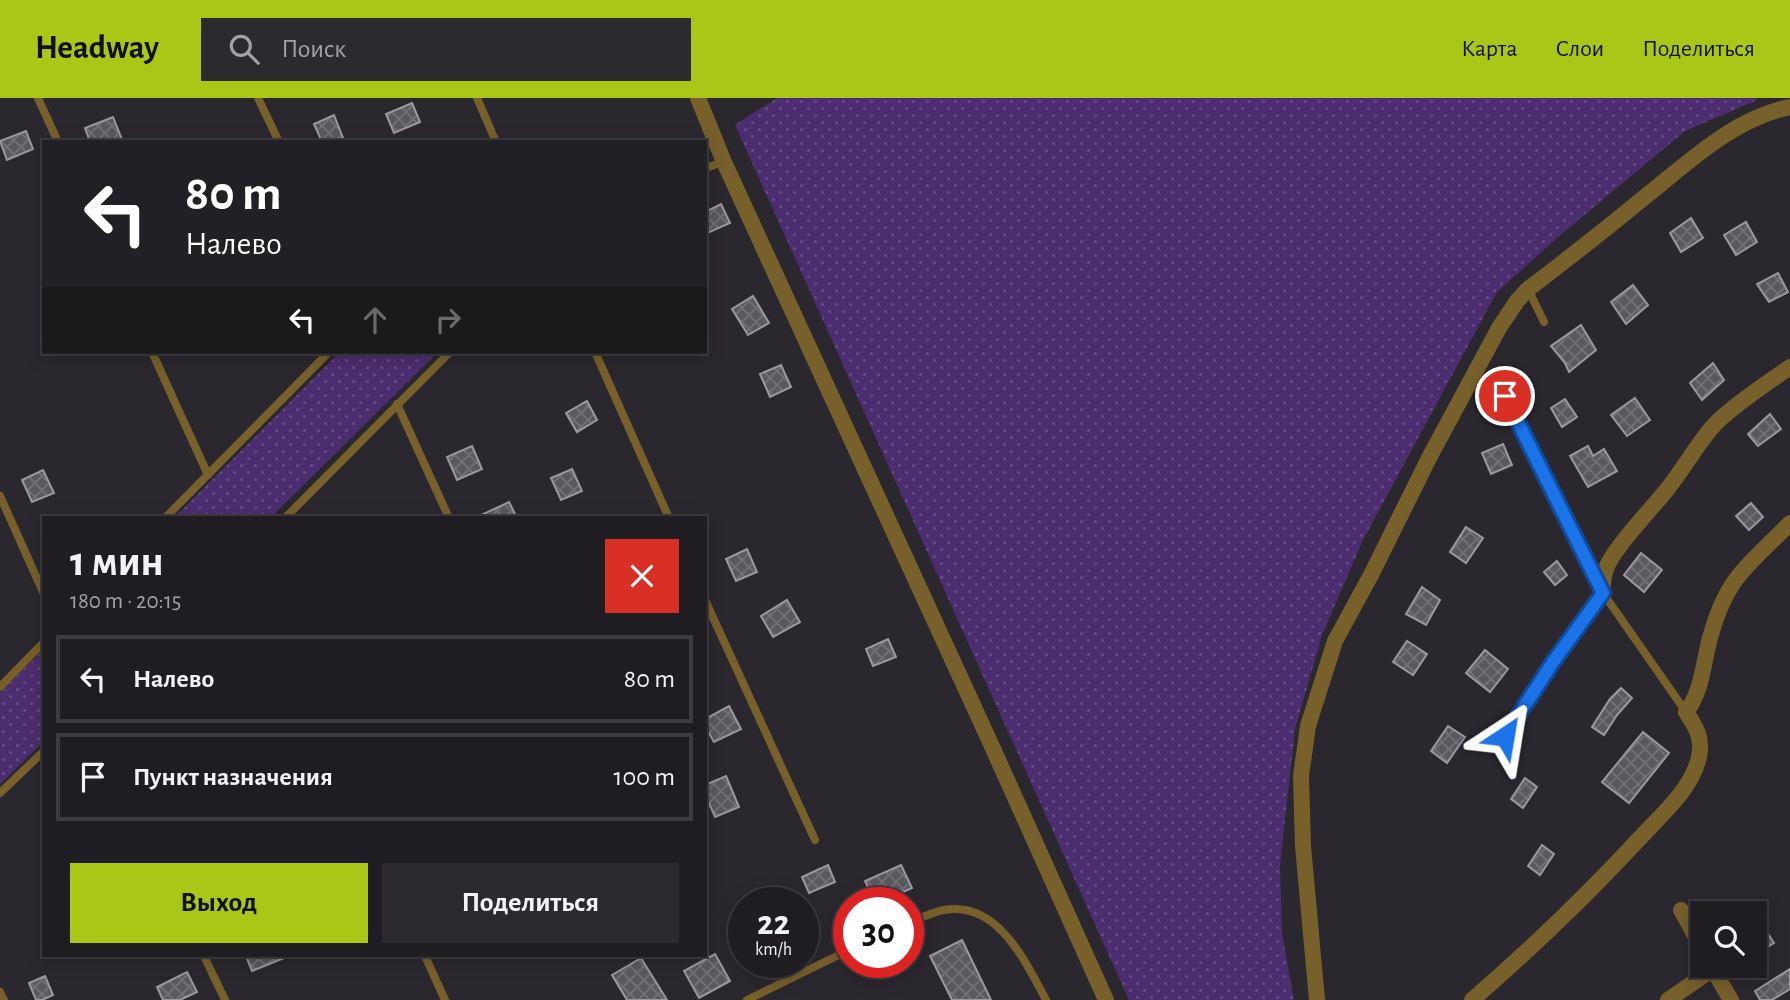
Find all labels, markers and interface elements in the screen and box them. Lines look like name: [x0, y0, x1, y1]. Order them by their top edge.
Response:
search box: [201, 18, 691, 81]
icon: search: [225, 30, 263, 68]
text: Headway: [35, 32, 159, 65]
text: Поиск: [281, 36, 346, 62]
text: Карта: [1461, 37, 1517, 61]
text: Слои: [1555, 37, 1604, 61]
text: Поделиться: [1642, 37, 1755, 61]
icon: left: [70, 168, 161, 259]
text: 80 m: [185, 170, 282, 219]
text: Налево: [185, 228, 282, 260]
icon: left: [283, 301, 321, 339]
icon: ahead: [356, 301, 394, 339]
icon: right: [429, 301, 467, 339]
pin: [1475, 366, 1535, 426]
icon: arrive: [1486, 377, 1524, 415]
button: close: [605, 539, 679, 613]
text: 1 мин: [70, 541, 164, 583]
text: 180 m · 20:15: [70, 590, 181, 613]
icon: left: [74, 660, 112, 698]
text: Налево: [133, 666, 214, 692]
text: 80 m: [624, 666, 675, 692]
position arrow: [1468, 699, 1542, 773]
icon: arrive: [74, 758, 112, 796]
text: Пункт назначения: [133, 764, 333, 790]
text: 100 m: [614, 764, 675, 790]
button: Выход: [70, 863, 368, 943]
button: Поделиться: [382, 863, 679, 943]
speed limit sign: 30: [833, 887, 924, 978]
map controls: [1690, 901, 1767, 978]
button: search: [1690, 901, 1767, 978]
text: 22: [757, 906, 790, 941]
text: km/h: [755, 941, 792, 959]

